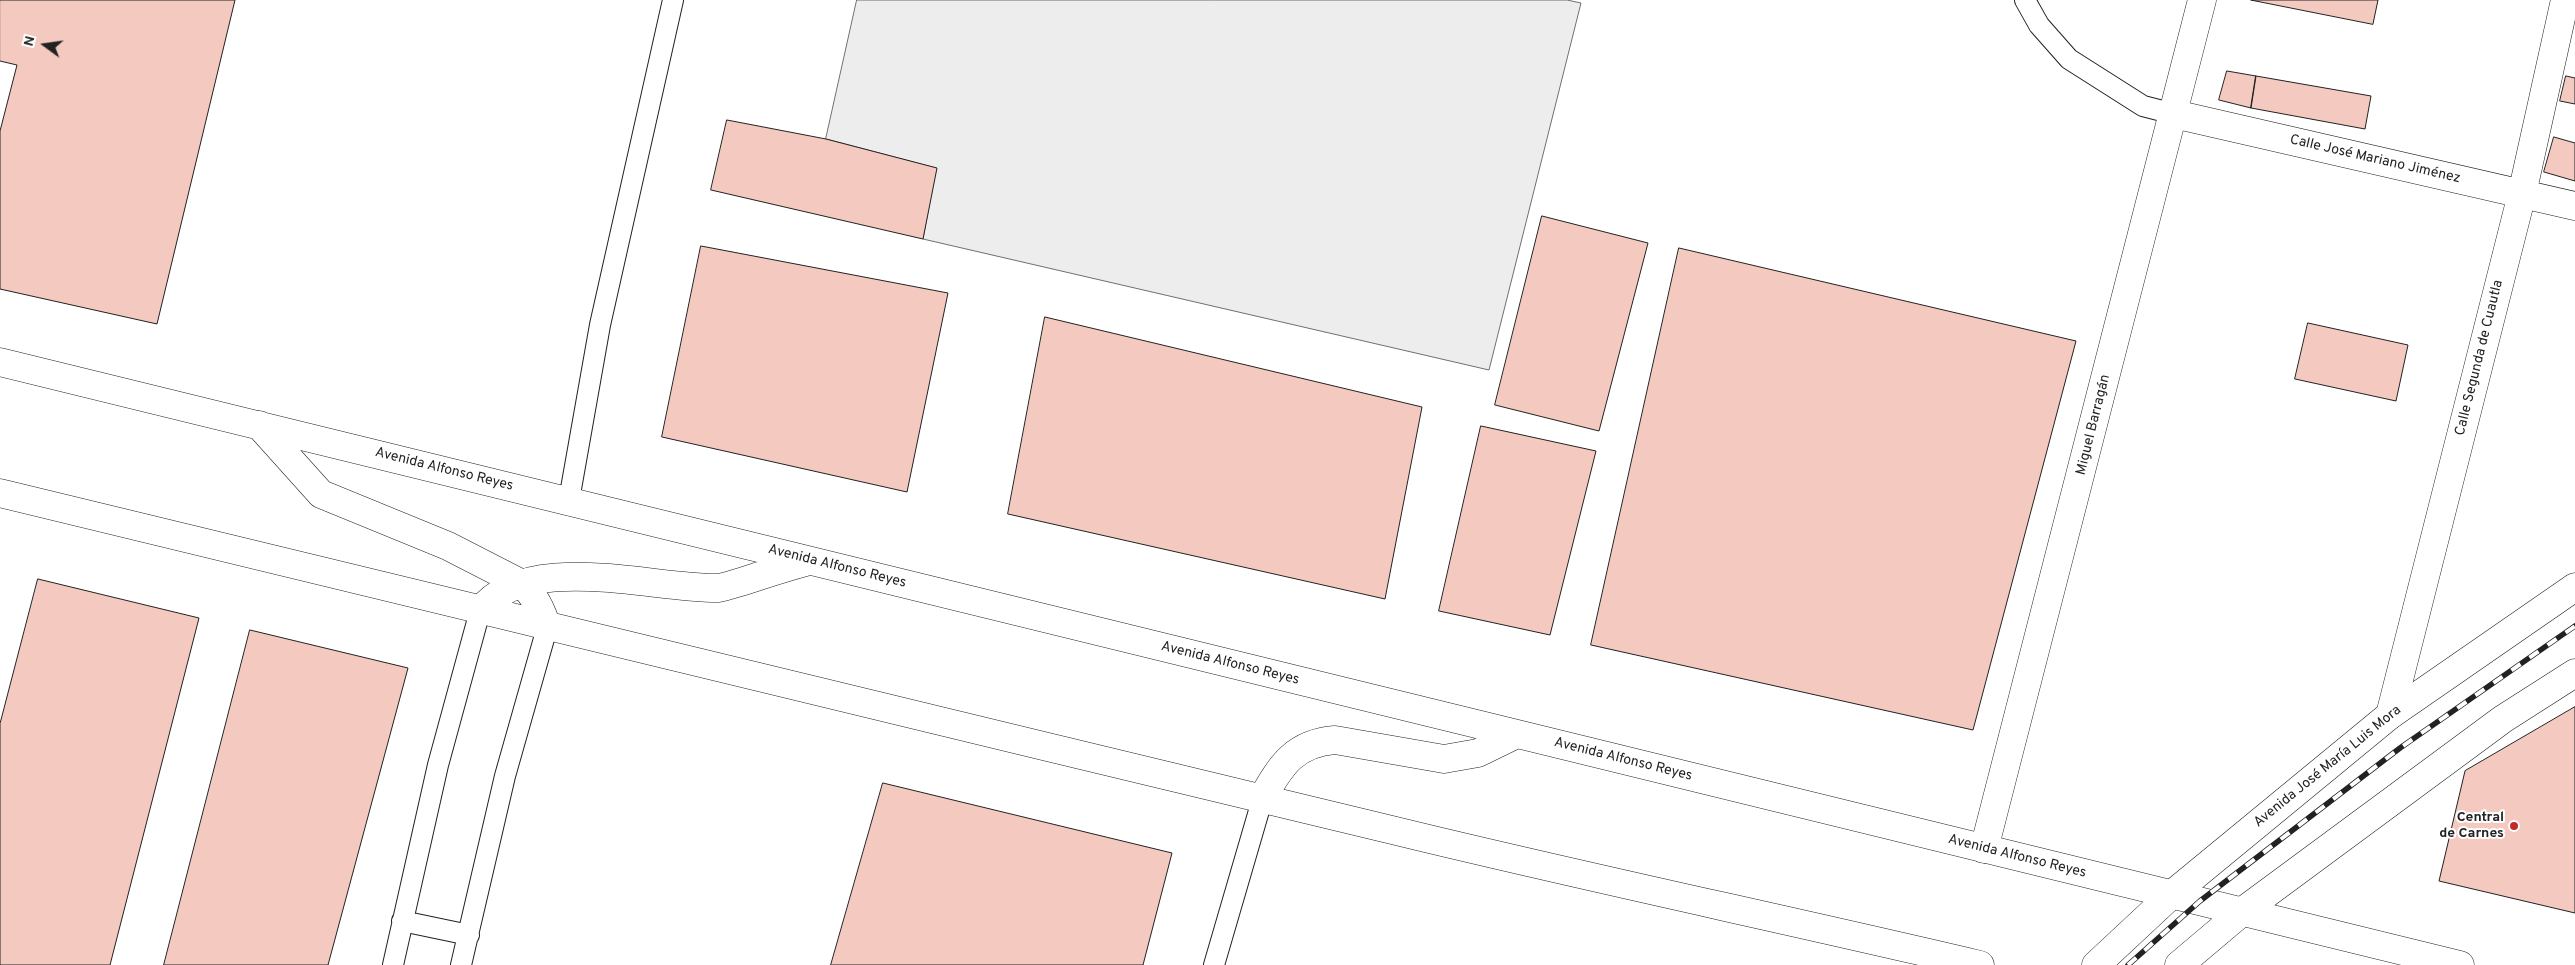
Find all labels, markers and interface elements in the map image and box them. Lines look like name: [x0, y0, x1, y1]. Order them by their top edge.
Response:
north arrow: [20, 20, 70, 70]
text: N: [20, 34, 39, 48]
street label: Calle José Mariano Jiménez: [2288, 132, 2462, 188]
street label: Calle Segunda de Cuautla: [2452, 278, 2508, 438]
street label: Miguel Barragán: [2073, 373, 2115, 477]
street label: Avenida Alfonso Reyes: [373, 445, 515, 495]
street label: Avenida Alfonso Reyes: [766, 542, 908, 592]
street label: Avenida Alfonso Reyes: [1159, 639, 1301, 689]
street label: Avenida José María Luis Mora: [2251, 702, 2405, 832]
street label: Avenida Alfonso Reyes: [1552, 735, 1694, 785]
place label: Central de Carnes: [2439, 810, 2504, 842]
marker: Central de Carnes: [2508, 820, 2520, 832]
street label: Avenida Alfonso Reyes: [1946, 832, 2088, 882]

